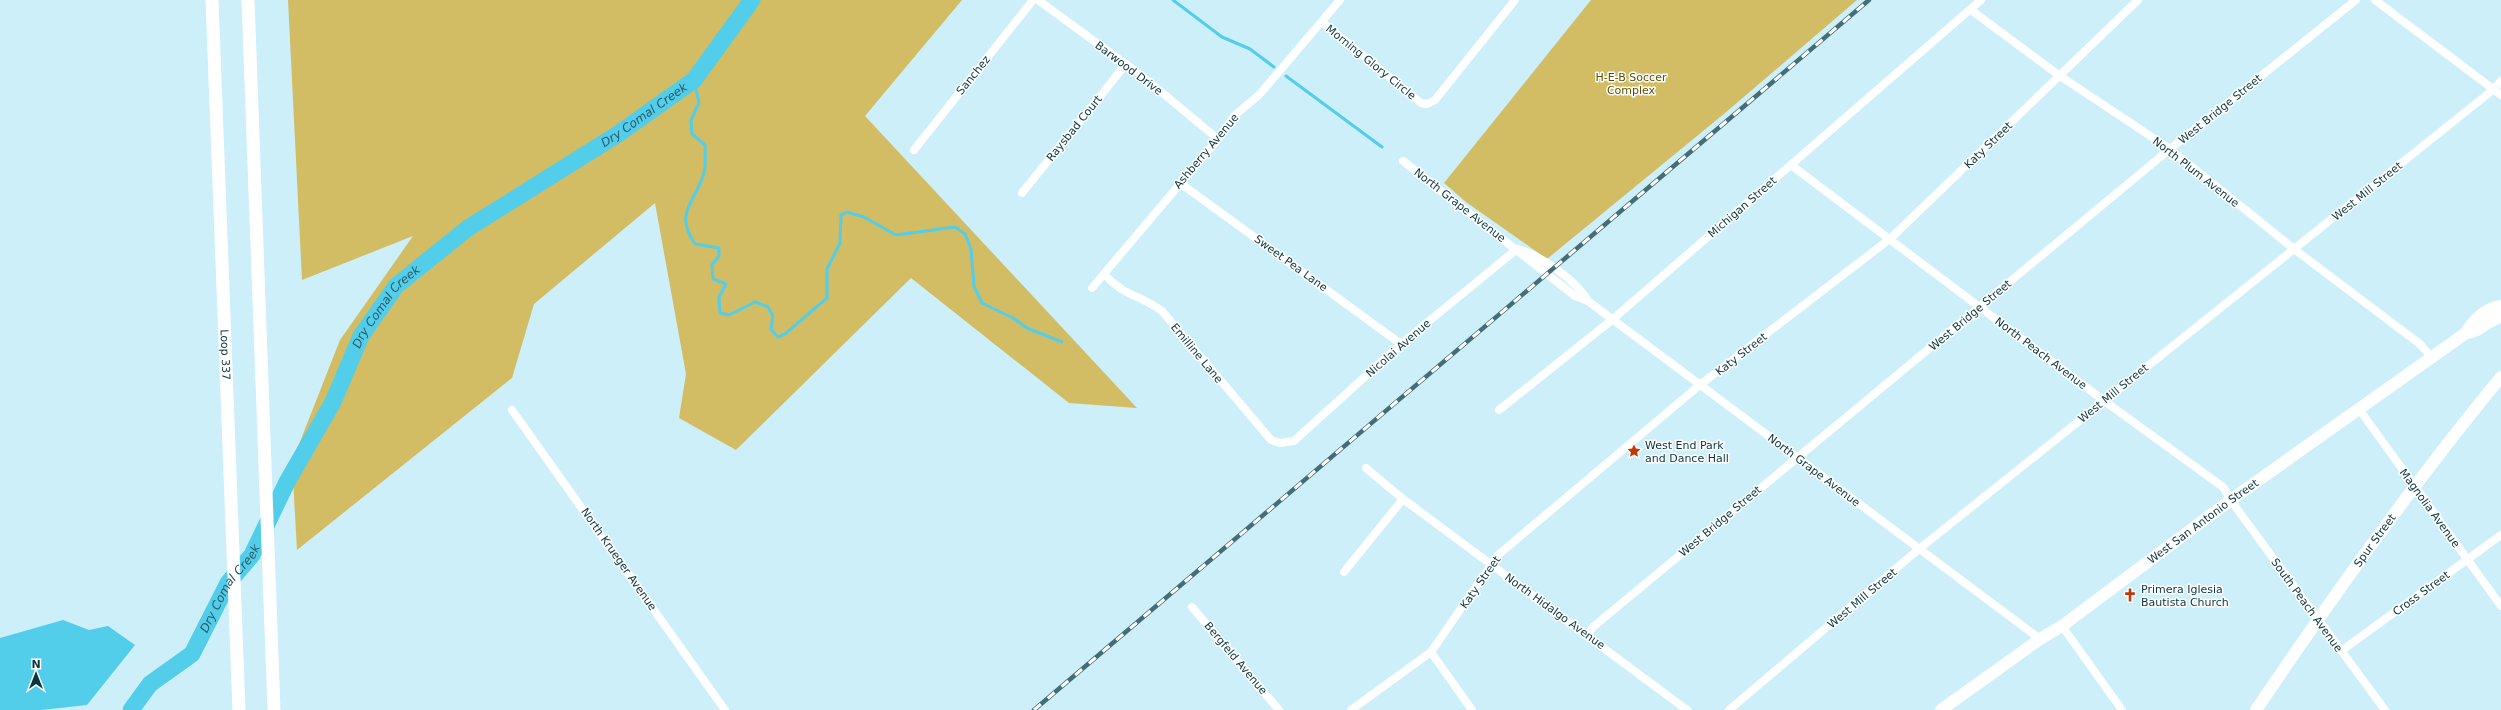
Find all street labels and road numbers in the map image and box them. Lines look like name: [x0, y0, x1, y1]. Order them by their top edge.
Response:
street label: Morning Glory Circle: [1323, 22, 1418, 103]
street label: Barwood Drive: [1092, 39, 1165, 98]
street label: Sanchez: [954, 53, 993, 97]
street label: West Bridge Street: [2176, 71, 2265, 147]
street label: Raysbad Court: [1044, 92, 1105, 164]
street label: Ashberry Avenue: [1171, 111, 1242, 191]
street label: Katy Street: [1962, 119, 2015, 171]
street label: North Plum Avenue: [2150, 135, 2242, 210]
street label: West Mill Street: [2330, 159, 2405, 224]
street label: North Grape Avenue: [1411, 166, 1508, 245]
street label: Michigan Street: [1706, 174, 1780, 241]
street label: Sweet Pea Lane: [1252, 233, 1330, 294]
street label: West Bridge Street: [1927, 277, 2015, 354]
street label: North Peach Avenue: [1992, 315, 2089, 392]
street label: Nicolai Avenue: [1363, 317, 1433, 380]
street label: Emilline Lane: [1168, 321, 1225, 386]
street label: Loop 337: [218, 329, 232, 380]
street label: Katy Street: [1713, 330, 1770, 378]
street label: West Mill Street: [2076, 361, 2151, 426]
street label: North Grape Avenue: [1765, 431, 1863, 509]
street label: Magnolia Avenue: [2397, 466, 2463, 550]
street label: West San Antonio Street: [2145, 476, 2261, 567]
street label: West Bridge Street: [1677, 483, 1765, 560]
street label: North Krueger Avenue: [578, 505, 659, 613]
street label: Spur Street: [2351, 511, 2399, 570]
street label: Katy Street: [1457, 553, 1504, 611]
street label: South Peach Avenue: [2268, 556, 2345, 655]
street label: West Mill Street: [1825, 565, 1900, 631]
street label: Cross Street: [2390, 568, 2453, 618]
street label: North Hidalgo Avenue: [1502, 571, 1607, 652]
street label: Bergfeld Avenue: [1201, 619, 1270, 697]

